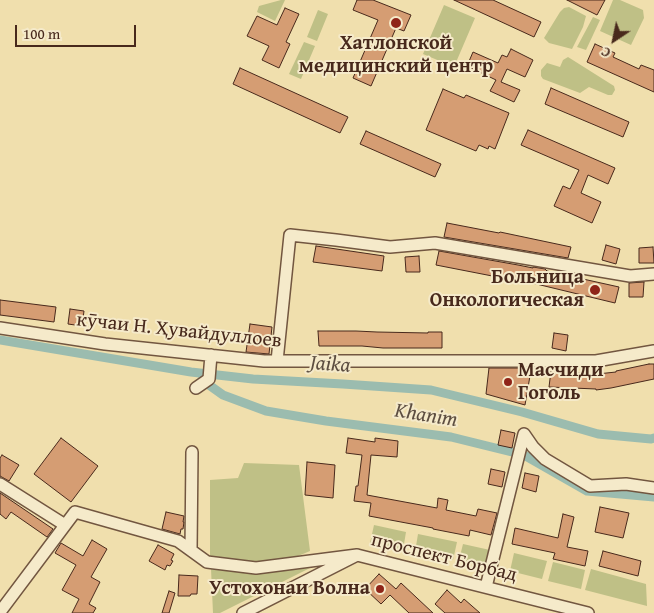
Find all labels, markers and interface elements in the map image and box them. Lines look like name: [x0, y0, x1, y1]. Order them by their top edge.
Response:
scale bar: [18, 15, 139, 47]
north arrow: [589, 15, 639, 65]
marker: Хатлонской медицинский центр: [389, 16, 403, 30]
text: 100 m: [23, 23, 60, 44]
place label: Хатлонской медицинский центр: [299, 32, 493, 79]
text: С: [597, 42, 614, 63]
place label: Больница Онкологическая: [430, 266, 584, 313]
marker: Больница Онкологическая: [588, 283, 602, 297]
street label: кӯчаи Н. Ҳувайдуллоев: [75, 308, 283, 354]
water label: Jaika: [309, 351, 351, 379]
place label: Масчиди Гоголь: [518, 359, 603, 406]
marker: Масчиди Гоголь: [502, 376, 514, 388]
water label: Khanim: [393, 399, 459, 433]
street label: проспект Борбад: [369, 528, 519, 588]
place label: Устохонаи Волна: [209, 577, 370, 601]
marker: Устохонаи Волна: [374, 583, 386, 595]

